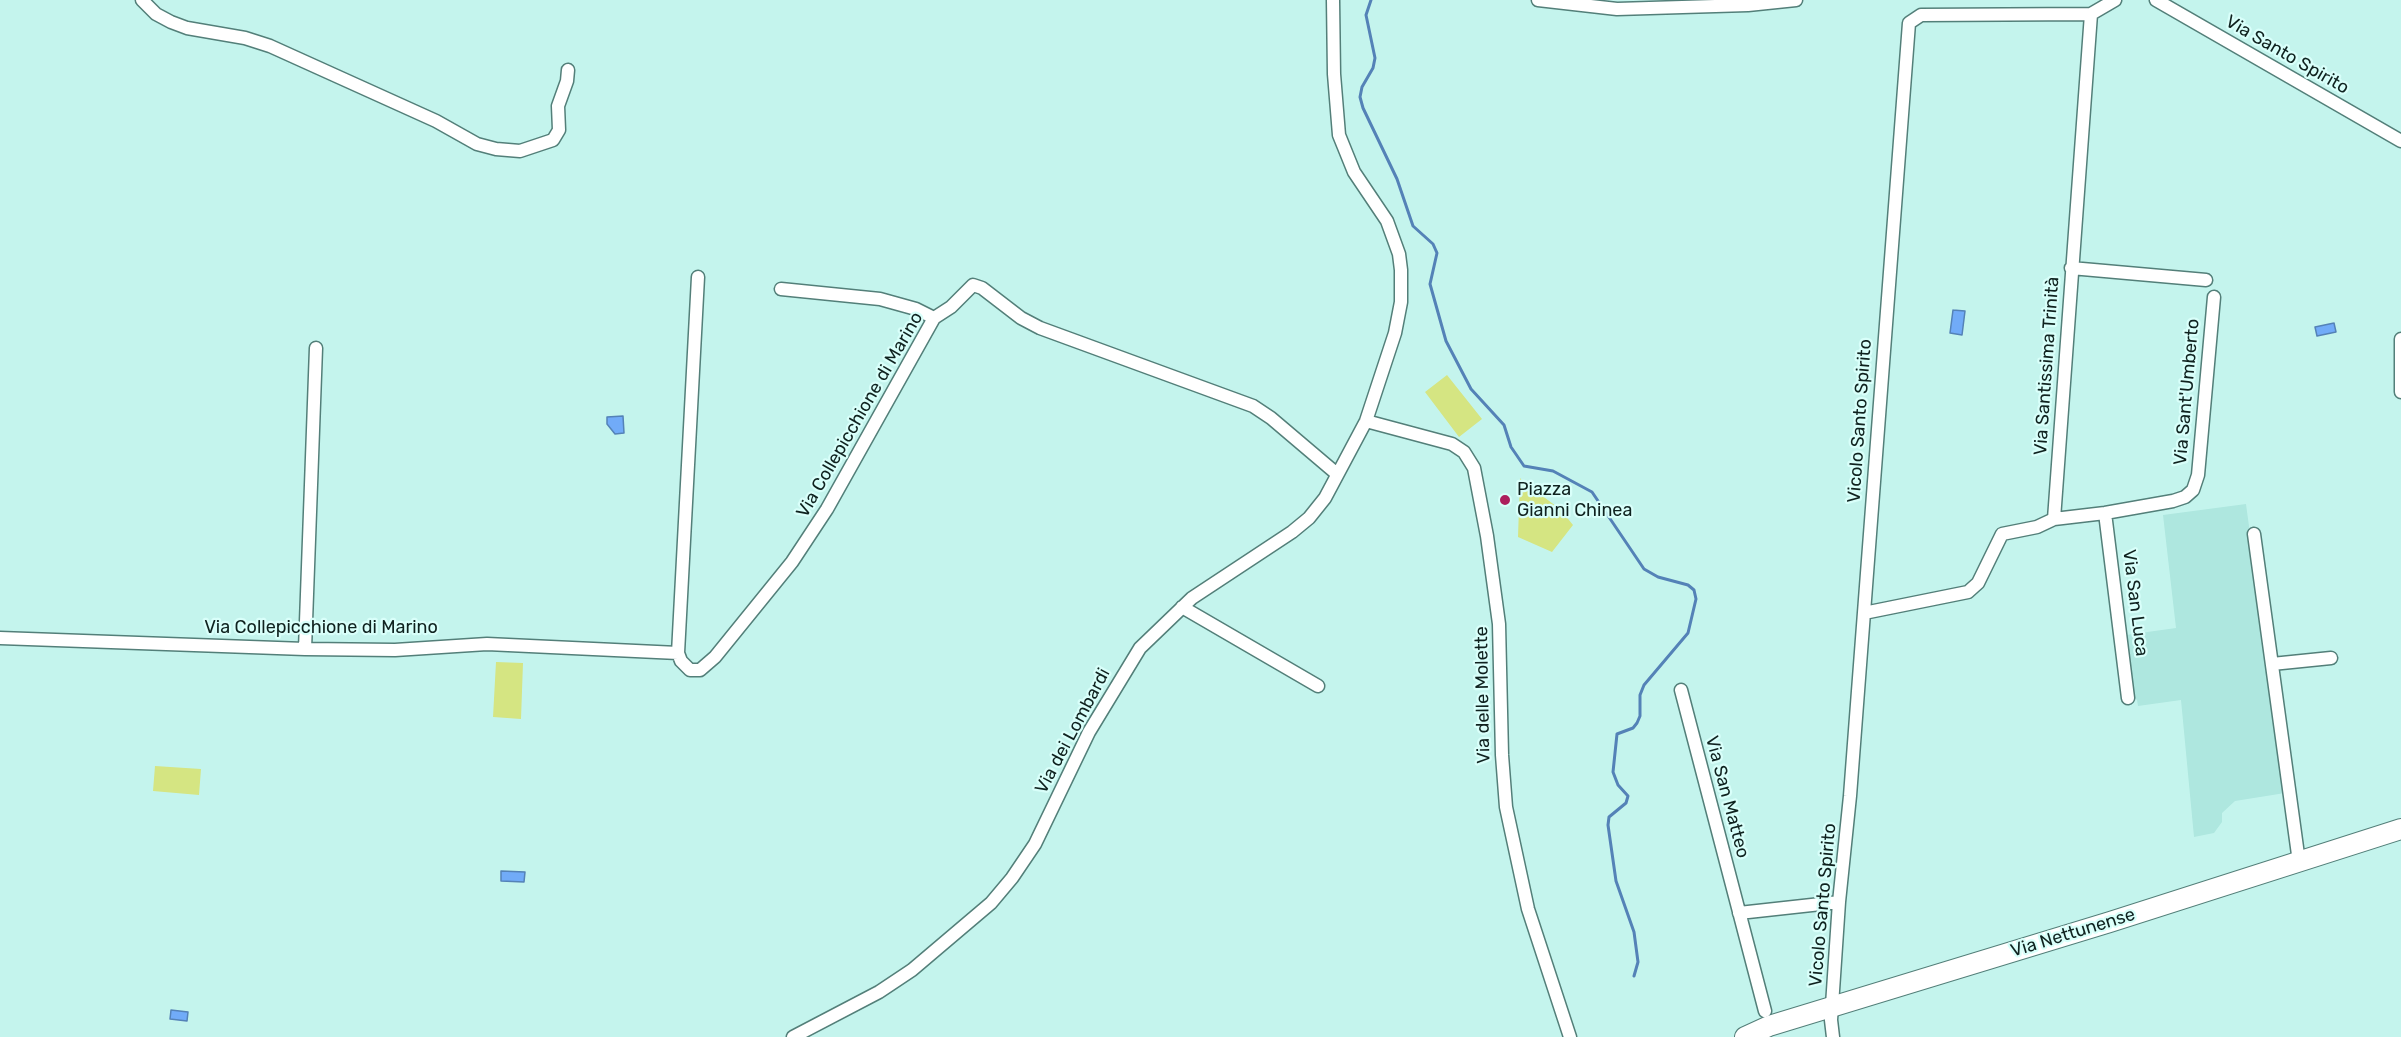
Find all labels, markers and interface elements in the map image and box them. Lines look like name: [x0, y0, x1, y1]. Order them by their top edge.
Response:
street label: Via Santo Spirito: [2221, 11, 2353, 99]
street label: Via Santissima Trinità: [2030, 276, 2064, 456]
street label: Via Collepicchione di Marino: [792, 308, 928, 522]
street label: Via Sant'Umberto: [2170, 318, 2204, 466]
street label: Vicolo Santo Spirito: [1844, 338, 1876, 504]
place label: Piazza Gianni Chinea: [1517, 479, 1632, 522]
marker: Piazza Gianni Chinea: [1498, 493, 1512, 507]
street label: Via San Luca: [2118, 548, 2152, 658]
street label: Via Collepicchione di Marino: [204, 617, 438, 639]
street label: Via delle Molette: [1471, 626, 1495, 764]
street label: Via dei Lombardi: [1031, 665, 1115, 797]
street label: Via San Matteo: [1700, 734, 1754, 860]
street label: Vicolo Santo Spirito: [1805, 822, 1841, 988]
street label: Via Nettunense: [2008, 904, 2138, 962]

